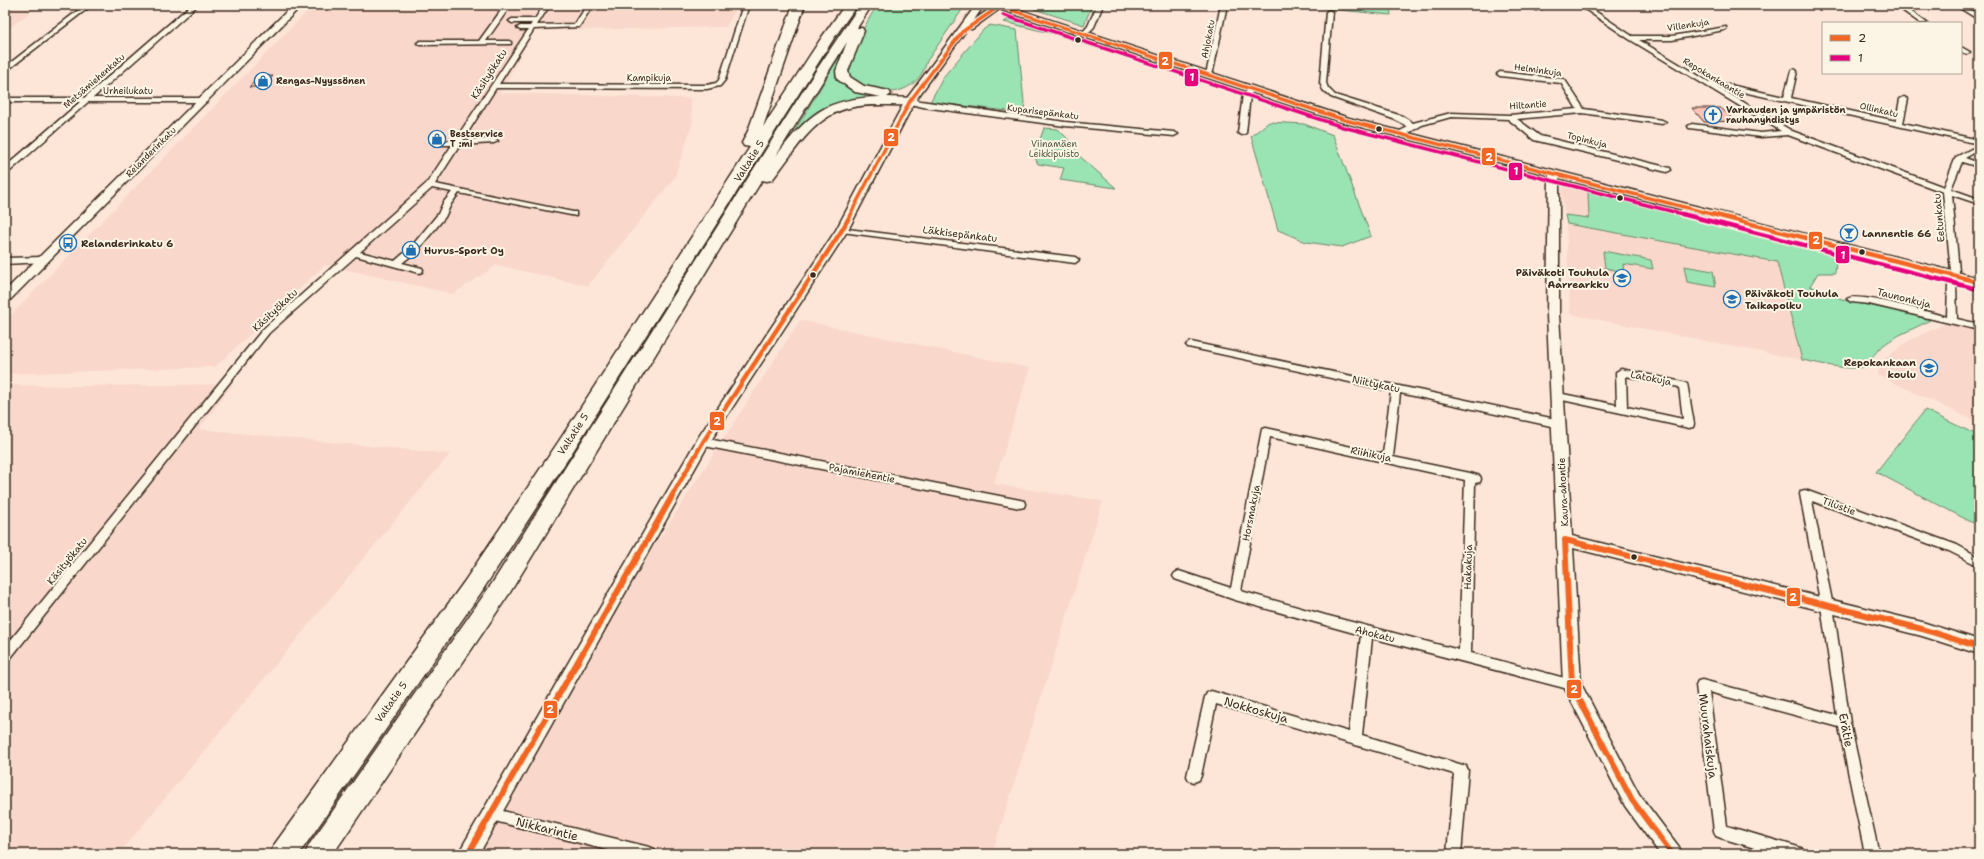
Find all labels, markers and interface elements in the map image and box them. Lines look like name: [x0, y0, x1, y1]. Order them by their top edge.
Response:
street label: Villenkuja: [1666, 16, 1710, 34]
street label: Ahjokatu: [1198, 19, 1218, 59]
legend: [1822, 22, 1962, 74]
text: 2: [1858, 30, 1866, 46]
unlabelled marker: [1073, 35, 1083, 45]
street label: Käsityökatu: [468, 46, 510, 102]
text: 1: [1858, 50, 1863, 66]
street label: Metsämiehenkatu: [61, 51, 127, 111]
line badge: 2: [1158, 51, 1173, 70]
text: 2: [1161, 54, 1169, 69]
street label: Repokankaantie: [1681, 55, 1747, 101]
street label: Helminkuja: [1513, 61, 1563, 79]
line badge: 1: [1184, 68, 1199, 87]
text: 1: [1189, 70, 1195, 85]
shop icon: Rengas-Nyyssönen: [253, 71, 273, 91]
street label: Kampikuja: [627, 72, 672, 84]
place label: Rengas-Nyyssönen: [276, 75, 365, 87]
street label: Urheilukatu: [103, 85, 153, 97]
street label: Hiltantie: [1509, 98, 1547, 112]
street label: Ollinkatu: [1859, 100, 1899, 120]
street label: Kuparisepänkatu: [1006, 102, 1080, 122]
place label: Varkauden ja ympäristön rauhanyhdistys: [1726, 104, 1846, 126]
church icon: Varkauden ja ympäristön rauhanyhdistys: [1703, 105, 1723, 125]
street label: Relanderinkatu: [123, 124, 179, 180]
unlabelled marker: [1374, 124, 1384, 134]
place label: Bestservice T :mi: [450, 128, 504, 150]
line badge: 2: [883, 128, 899, 147]
shop icon: Bestservice T :mi: [427, 129, 447, 149]
street label: Topinkuja: [1566, 129, 1609, 151]
text: 2: [887, 130, 895, 145]
street label: Valtatie 5: [731, 138, 767, 184]
park label: Viinamäen Leikkipuisto: [1029, 138, 1079, 160]
line badge: 2: [1481, 147, 1496, 166]
text: 2: [1485, 150, 1493, 165]
line badge: 1: [1508, 162, 1523, 181]
text: 1: [1513, 164, 1519, 179]
unlabelled marker: [1615, 193, 1625, 203]
street label: Eetunkatu: [1930, 193, 1948, 243]
street label: Läkkisepänkatu: [922, 223, 998, 245]
bar icon: Lannentie 66: [1839, 223, 1859, 243]
place label: Lannentie 66: [1862, 227, 1931, 240]
line badge: 2: [1808, 231, 1823, 250]
bus stop icon: Relanderinkatu 6: [58, 233, 78, 253]
text: 2: [1812, 233, 1820, 248]
place label: Relanderinkatu 6: [81, 237, 173, 250]
shop icon: Hurus-Sport Oy: [401, 240, 421, 260]
place label: Hurus-Sport Oy: [424, 244, 504, 257]
line badge: 1: [1835, 245, 1850, 264]
unlabelled marker: [1857, 247, 1867, 257]
text: 1: [1840, 248, 1846, 263]
place label: Päiväkoti Touhula Aarrearkku: [1516, 266, 1609, 291]
school or university icon: Päiväkoti Touhula Aarrearkku: [1612, 268, 1632, 288]
unlabelled marker: [808, 270, 818, 280]
street label: Taunonkuja: [1876, 285, 1933, 311]
street label: Käsityökatu: [250, 286, 301, 334]
place label: Päiväkoti Touhula Taikapolku: [1745, 287, 1838, 312]
school or university icon: Päiväkoti Touhula Taikapolku: [1722, 289, 1742, 309]
place label: Repokankaan koulu: [1844, 356, 1916, 381]
school or university icon: Repokankaan koulu: [1919, 358, 1939, 378]
street label: Latokuja: [1629, 368, 1673, 388]
street label: Niittykatu: [1351, 373, 1401, 395]
street label: Valtatie 5: [555, 411, 591, 457]
line badge: 2: [709, 411, 725, 431]
text: 2: [713, 414, 721, 429]
street label: Riihikuja: [1349, 443, 1393, 465]
street label: Kaura-ahontie: [1555, 457, 1571, 527]
street label: Pajamiehentie: [828, 460, 897, 486]
street label: Horsmakuja: [1239, 483, 1263, 542]
street label: Tilustie: [1821, 494, 1858, 518]
street label: Käsityökatu: [44, 535, 90, 587]
street label: Hakakuja: [1461, 543, 1475, 590]
unlabelled marker: [1629, 552, 1639, 562]
line badge: 2: [1786, 587, 1801, 607]
text: 2: [1789, 590, 1797, 605]
street label: Ahokatu: [1354, 623, 1397, 645]
street label: Valtatie 5: [372, 679, 410, 725]
line badge: 2: [1566, 679, 1582, 699]
text: 2: [1570, 682, 1578, 697]
street label: Nokkoskuja: [1222, 693, 1290, 727]
street label: Muurahaiskuja: [1695, 693, 1721, 780]
line badge: 2: [543, 700, 558, 719]
text: 2: [546, 702, 554, 717]
street label: Erätie: [1835, 712, 1857, 749]
street label: Nikkarintie: [514, 814, 580, 844]

